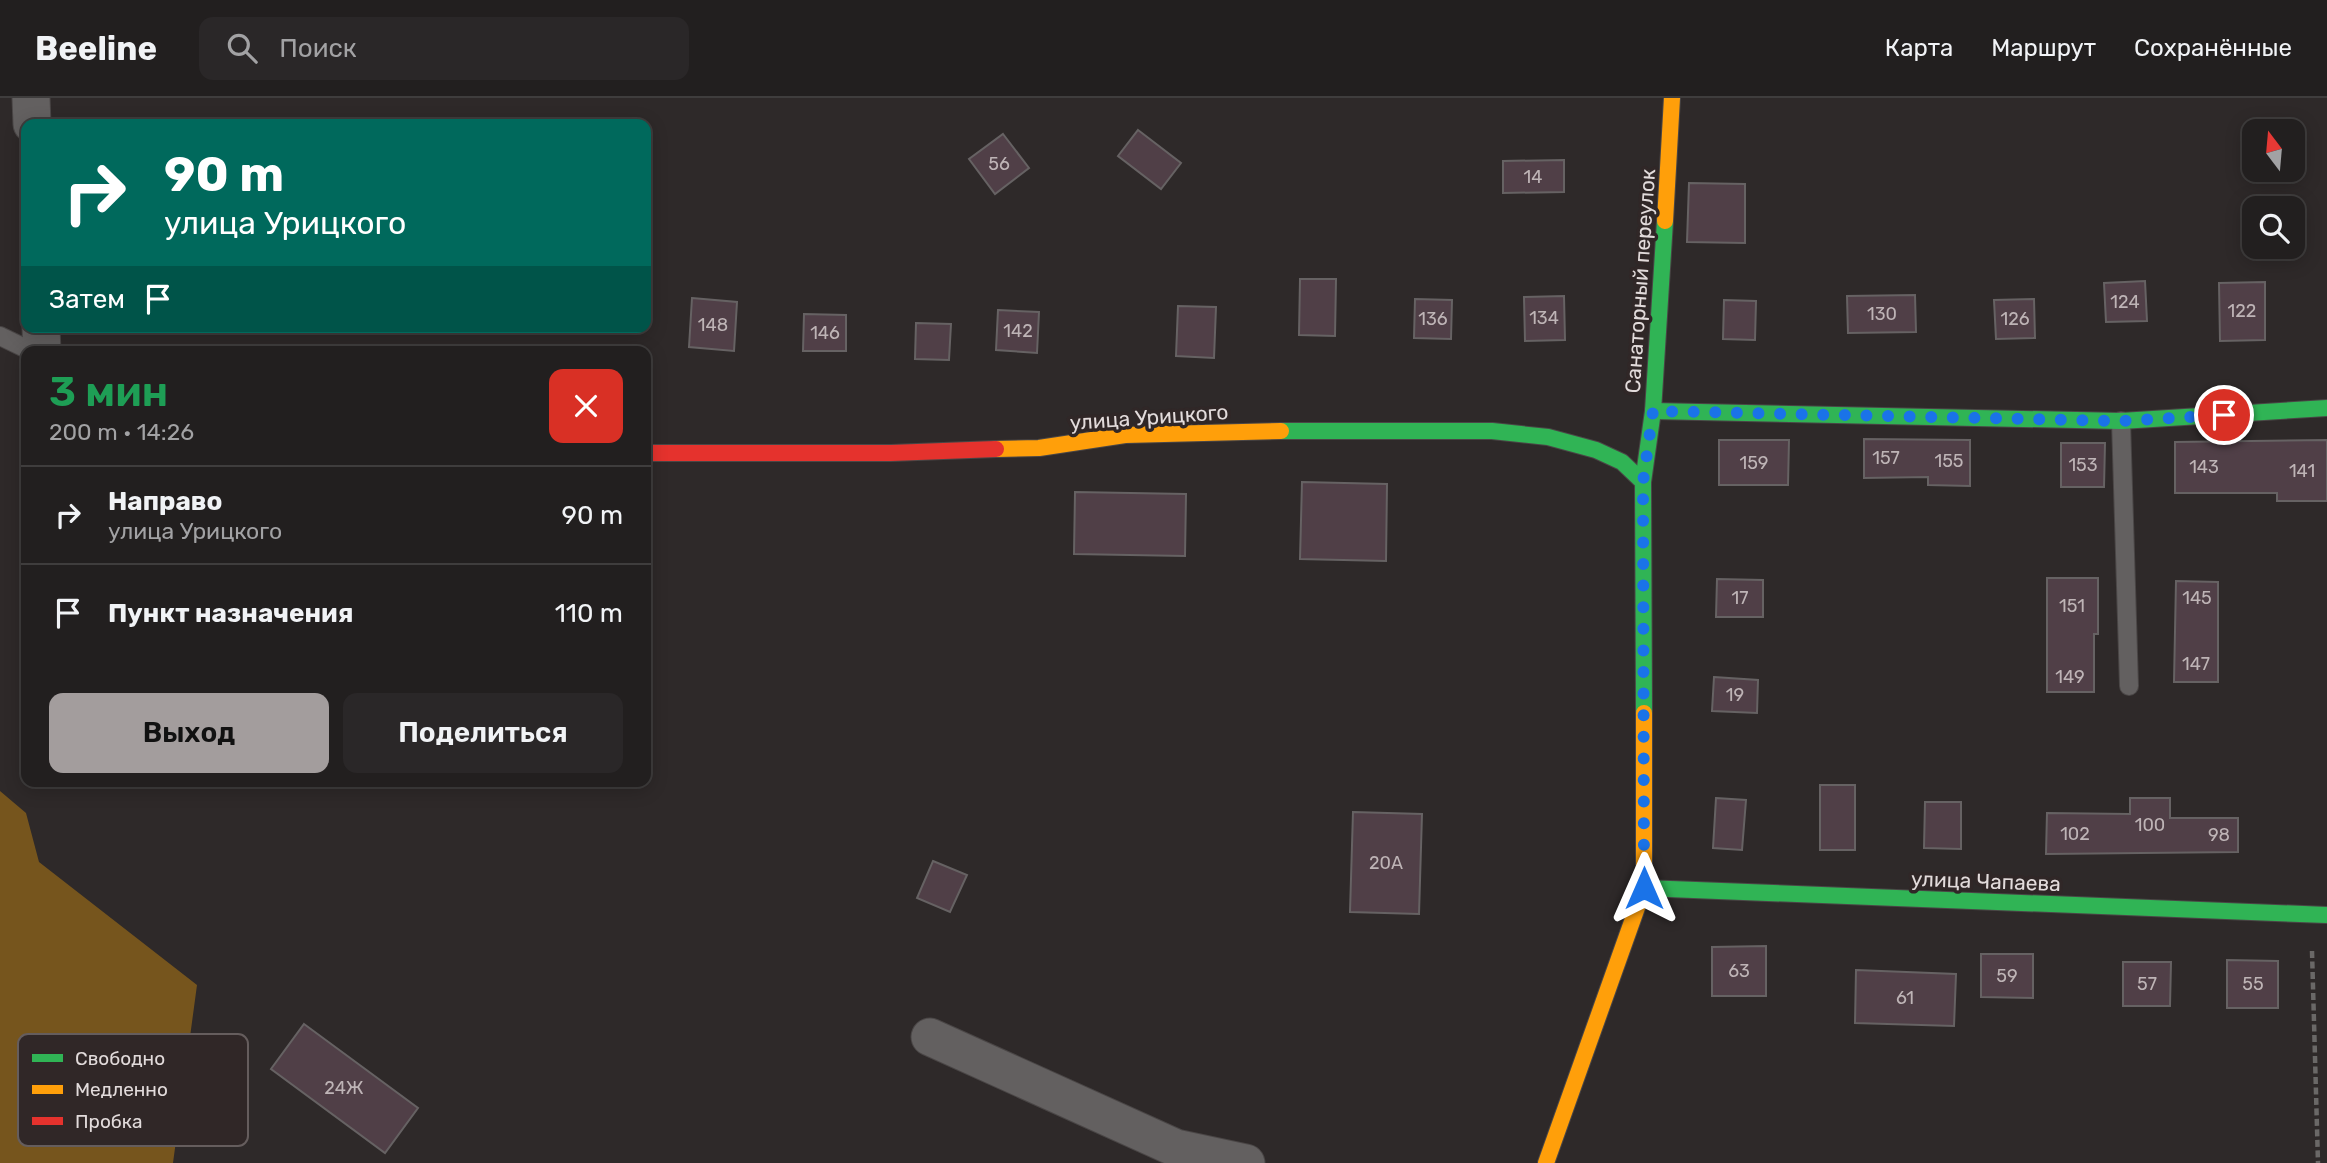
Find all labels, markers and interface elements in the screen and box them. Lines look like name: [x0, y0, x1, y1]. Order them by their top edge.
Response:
search box: [199, 17, 689, 80]
text: Beeline: [35, 29, 157, 68]
icon: search: [223, 29, 261, 67]
text: Поиск: [279, 33, 357, 64]
text: Карта: [1885, 34, 1953, 62]
text: Маршрут: [1991, 34, 2096, 62]
text: Сохранённые: [2134, 34, 2292, 62]
north arrow: [2242, 119, 2305, 182]
map controls: [2242, 119, 2305, 259]
text: 90 m: [164, 145, 284, 203]
icon: right: [49, 147, 140, 238]
house number: 56: [988, 153, 1010, 175]
house number: 14: [1524, 166, 1542, 188]
street label: Санаторный переулок: [1620, 168, 1660, 394]
button: search: [2242, 196, 2305, 259]
text: улица Урицкого: [164, 204, 406, 242]
icon: arrive: [139, 280, 177, 318]
text: Затем: [49, 284, 125, 315]
house number: 124: [2110, 291, 2140, 313]
house number: 122: [2228, 300, 2256, 322]
house number: 130: [1867, 303, 1897, 325]
house number: 134: [1529, 307, 1559, 329]
house number: 136: [1418, 308, 1448, 330]
house number: 126: [2000, 308, 2030, 330]
house number: 148: [698, 314, 728, 336]
house number: 142: [1003, 320, 1033, 342]
house number: 146: [810, 322, 840, 344]
text: 3 мин: [49, 367, 168, 417]
button: close: [549, 369, 623, 443]
pin: [2194, 385, 2254, 445]
icon: arrive: [2205, 396, 2243, 434]
street label: улица Урицкого: [1069, 399, 1229, 435]
text: 200 m · 14:26: [49, 418, 194, 446]
house number: 157: [1872, 447, 1900, 469]
house number: 155: [1934, 450, 1964, 472]
house number: 159: [1739, 452, 1769, 474]
house number: 153: [2068, 454, 2098, 476]
house number: 143: [2189, 456, 2219, 478]
house number: 141: [2289, 460, 2315, 482]
text: Направо: [108, 486, 222, 517]
icon: right: [49, 496, 87, 534]
text: 90 m: [562, 500, 623, 531]
text: улица Урицкого: [108, 517, 282, 545]
house number: 17: [1732, 587, 1748, 609]
house number: 145: [2182, 587, 2212, 609]
icon: arrive: [49, 594, 87, 632]
house number: 151: [2059, 595, 2085, 617]
text: Пункт назначения: [108, 598, 353, 629]
text: 110 m: [555, 598, 623, 629]
house number: 147: [2182, 653, 2210, 675]
house number: 149: [2055, 666, 2085, 688]
house number: 19: [1726, 684, 1744, 706]
button: Выход: [49, 693, 329, 773]
button: Поделиться: [343, 693, 623, 773]
house number: 100: [2135, 814, 2165, 836]
house number: 102: [2060, 823, 2090, 845]
house number: 98: [2208, 824, 2230, 846]
position arrow: [1607, 851, 1681, 925]
house number: 20А: [1369, 852, 1403, 874]
street label: улица Чапаева: [1911, 866, 2061, 896]
house number: 63: [1728, 960, 1750, 982]
house number: 59: [1996, 965, 2018, 987]
house number: 57: [2137, 973, 2157, 995]
house number: 55: [2242, 973, 2264, 995]
house number: 61: [1896, 987, 1914, 1009]
legend: [18, 1034, 248, 1146]
text: Свободно: [75, 1047, 165, 1070]
house number: 24Ж: [324, 1077, 364, 1099]
text: Медленно: [75, 1078, 168, 1101]
text: Пробка: [75, 1110, 143, 1133]

